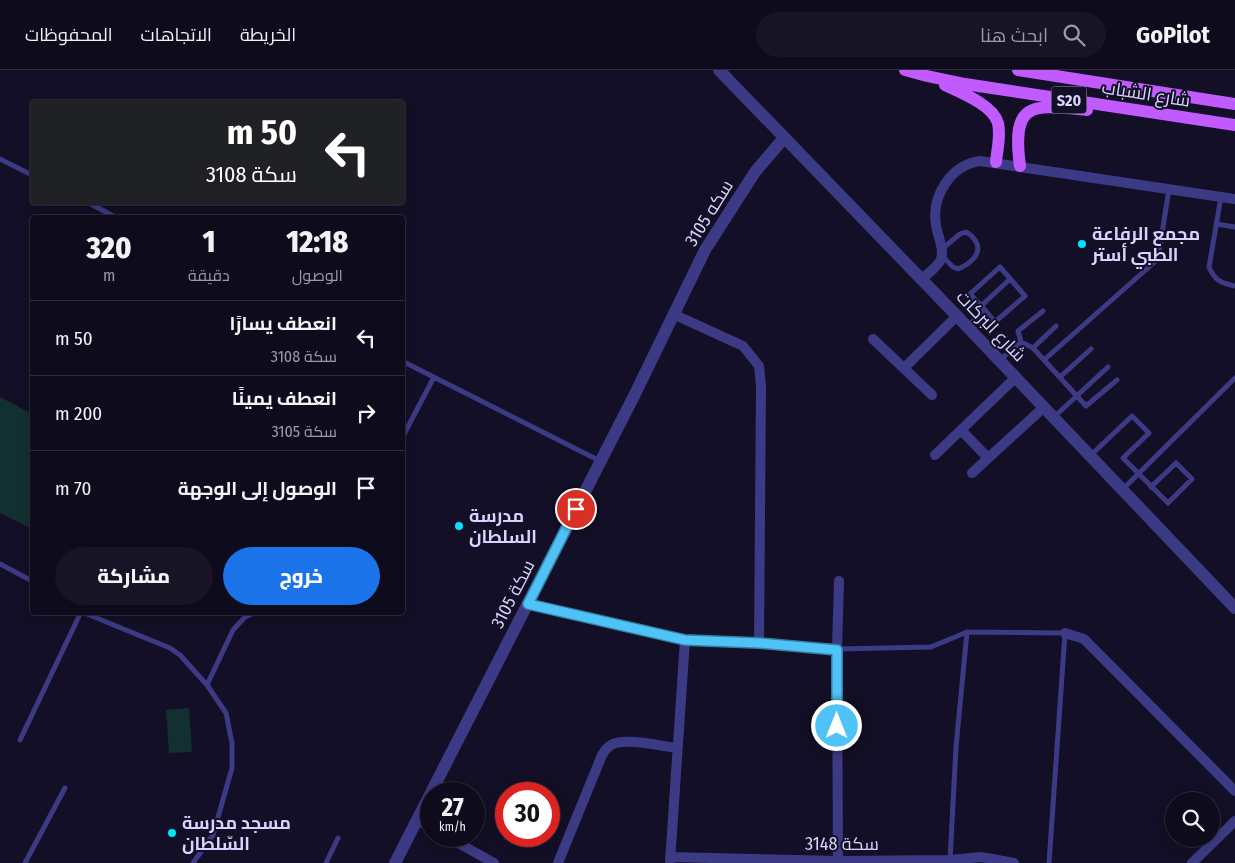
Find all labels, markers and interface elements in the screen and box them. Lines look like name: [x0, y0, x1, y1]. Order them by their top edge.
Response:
search box: [756, 12, 1106, 57]
icon: search: [1060, 21, 1088, 49]
text: GoPilot: [1136, 21, 1210, 49]
text: المحفوظات: [25, 24, 113, 46]
text: الاتجاهات: [141, 24, 212, 46]
text: الخريطة: [240, 24, 296, 46]
text: ابحث هنا: [980, 24, 1048, 47]
street label: شارع الشباب: [1100, 76, 1192, 113]
road number: S20: [1052, 86, 1086, 114]
text: 50 m: [227, 111, 297, 153]
icon: left: [315, 120, 380, 185]
text: سكة 3108: [206, 161, 297, 188]
street label: سكه 3105: [680, 176, 738, 250]
place label: مجمع الرفاعة الطبي أستر: [1091, 223, 1200, 270]
text: 1: [202, 224, 215, 260]
text: 12:18: [286, 224, 348, 260]
text: 320: [87, 230, 132, 266]
marker: مجمع الرفاعة الطبي أستر: [1076, 238, 1088, 250]
text: m: [103, 266, 115, 285]
text: دقيقة: [188, 266, 230, 285]
text: الوصول: [292, 266, 343, 285]
street label: شارع البركات: [951, 286, 1030, 367]
text: انعطف يسارًا: [229, 312, 337, 335]
icon: left: [352, 324, 380, 352]
text: 50 m: [55, 327, 93, 350]
text: سكة 3108: [271, 347, 337, 366]
text: انعطف يمينًا: [232, 387, 337, 410]
icon: right: [352, 399, 380, 427]
text: 200 m: [55, 402, 102, 425]
text: سكة 3105: [271, 422, 337, 441]
icon: arrive: [352, 474, 380, 502]
text: 70 m: [55, 477, 91, 500]
text: الوصول إلى الوجهة: [178, 477, 337, 500]
pin: [555, 488, 597, 530]
icon: arrive: [562, 495, 590, 523]
place label: مدرسة السلطان: [469, 505, 537, 548]
marker: مدرسة السلطان: [453, 520, 465, 532]
button: مشاركة: [55, 547, 213, 605]
button: خروج: [223, 547, 380, 605]
street label: سكة 3105: [486, 556, 540, 632]
position arrow: [810, 699, 862, 751]
speed limit sign: 30: [495, 782, 560, 847]
map controls: [1165, 792, 1220, 847]
button: search: [1165, 792, 1220, 847]
text: 27: [441, 793, 464, 823]
place label: مسجد مدرسة السّلطان: [182, 812, 291, 855]
text: km/h: [439, 820, 466, 834]
marker: مسجد مدرسة السّلطان: [166, 827, 178, 839]
street label: سكة 3148: [805, 833, 879, 855]

